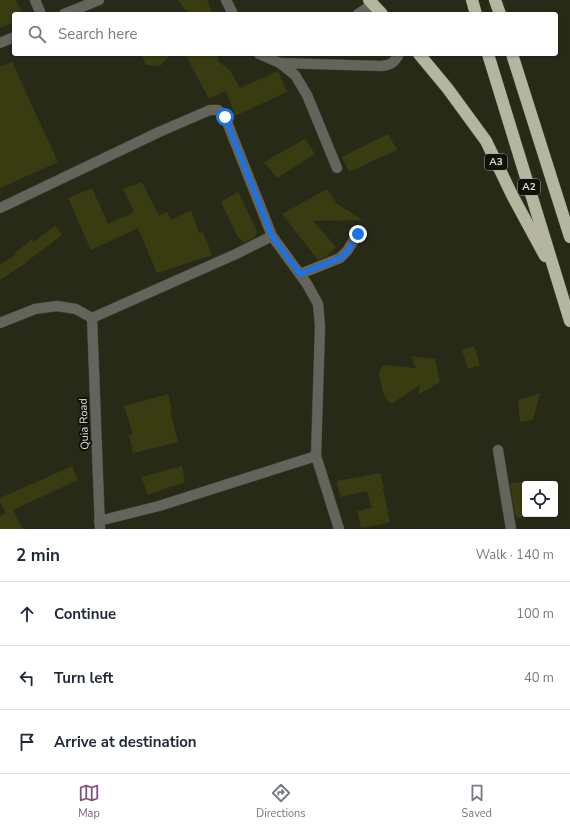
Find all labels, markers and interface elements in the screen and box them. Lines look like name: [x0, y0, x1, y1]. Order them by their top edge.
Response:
search box: [12, 12, 558, 56]
icon: search: [26, 23, 48, 45]
text: Search here: [58, 24, 138, 44]
route start: [216, 108, 234, 126]
road number: A3: [485, 154, 507, 170]
road number: A2: [518, 179, 540, 195]
route end: [349, 225, 367, 243]
street label: Quia Road: [76, 398, 92, 450]
map controls: [522, 481, 558, 517]
button: locate: [522, 481, 558, 517]
text: 2 min: [16, 544, 60, 567]
text: Walk · 140 m: [476, 546, 554, 564]
icon: ahead: [16, 603, 38, 625]
text: Continue: [54, 604, 116, 624]
text: 100 m: [516, 605, 554, 623]
icon: left: [16, 667, 38, 689]
text: Turn left: [54, 668, 113, 688]
text: 40 m: [524, 669, 554, 687]
icon: arrive: [16, 731, 38, 753]
text: Arrive at destination: [54, 732, 197, 752]
tab: Map: [78, 782, 100, 821]
tab: Directions: [256, 782, 306, 821]
tab: Saved: [462, 782, 492, 821]

